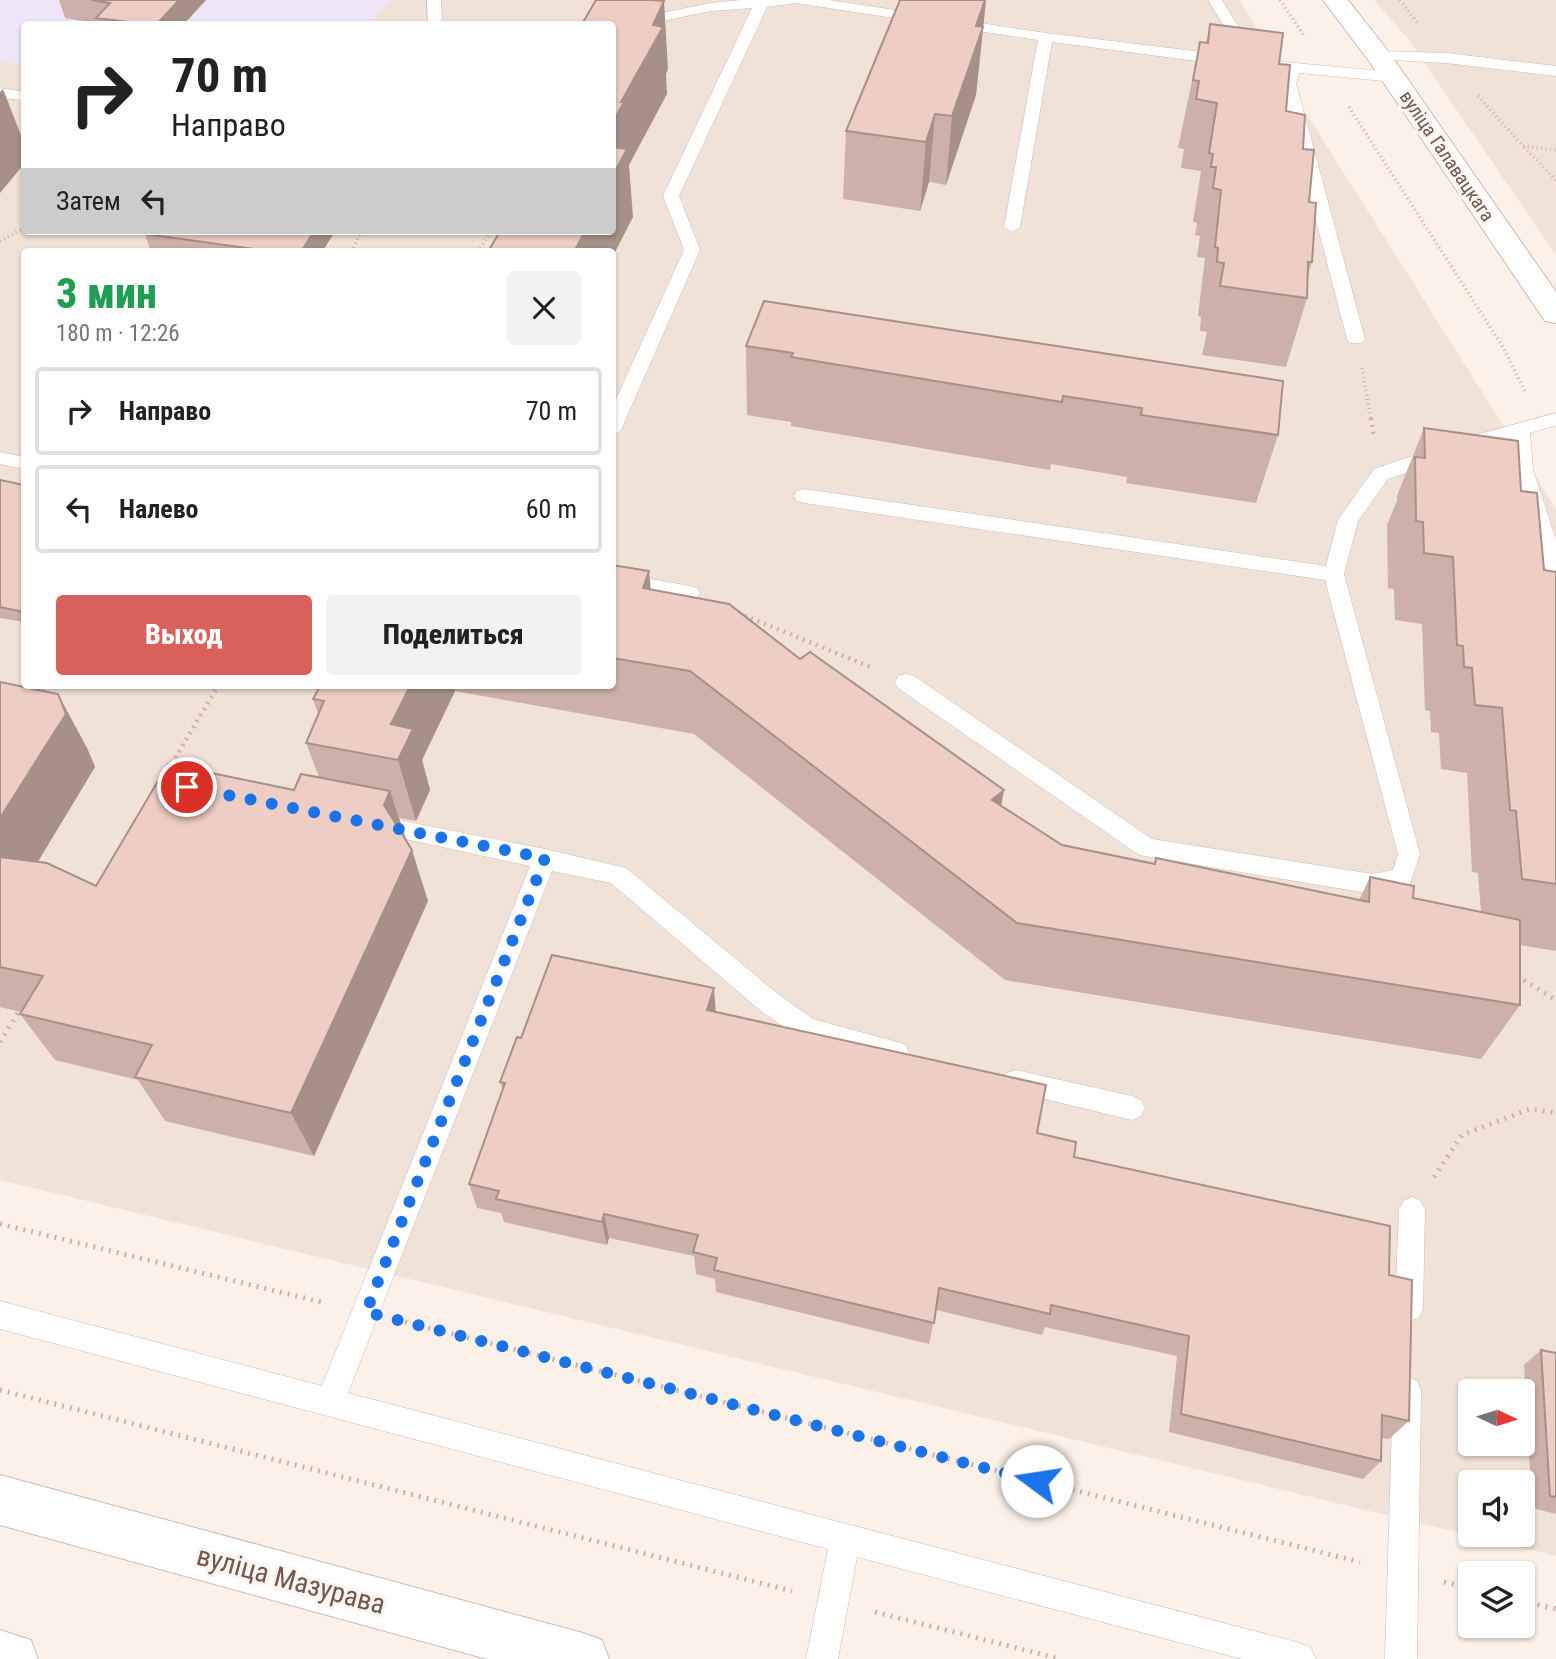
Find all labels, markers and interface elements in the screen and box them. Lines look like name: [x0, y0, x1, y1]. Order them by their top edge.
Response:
text: 70 m: [171, 47, 268, 104]
icon: right: [56, 49, 147, 140]
street label: вуліца Галавацкага: [1395, 86, 1499, 226]
text: Направо: [171, 106, 286, 144]
icon: left: [135, 182, 173, 220]
text: Затем: [56, 186, 121, 216]
text: 3 мин: [56, 269, 157, 318]
button: close: [507, 271, 581, 345]
text: 180 m · 12:26: [56, 320, 180, 347]
icon: right: [60, 392, 98, 430]
text: Направо: [119, 396, 211, 426]
text: 70 m: [526, 396, 577, 426]
icon: left: [60, 490, 98, 528]
text: Налево: [119, 494, 199, 524]
text: 60 m: [526, 494, 577, 524]
button: Выход: [56, 595, 312, 675]
button: Поделиться: [326, 595, 581, 675]
pin: [157, 757, 217, 817]
icon: arrive: [168, 768, 206, 806]
north arrow: [1458, 1379, 1535, 1456]
map controls: [1458, 1379, 1535, 1638]
position arrow: [1000, 1444, 1074, 1518]
button: sound: [1458, 1470, 1535, 1547]
street label: вуліца Мазурава: [193, 1539, 389, 1621]
button: layers: [1458, 1561, 1535, 1638]

